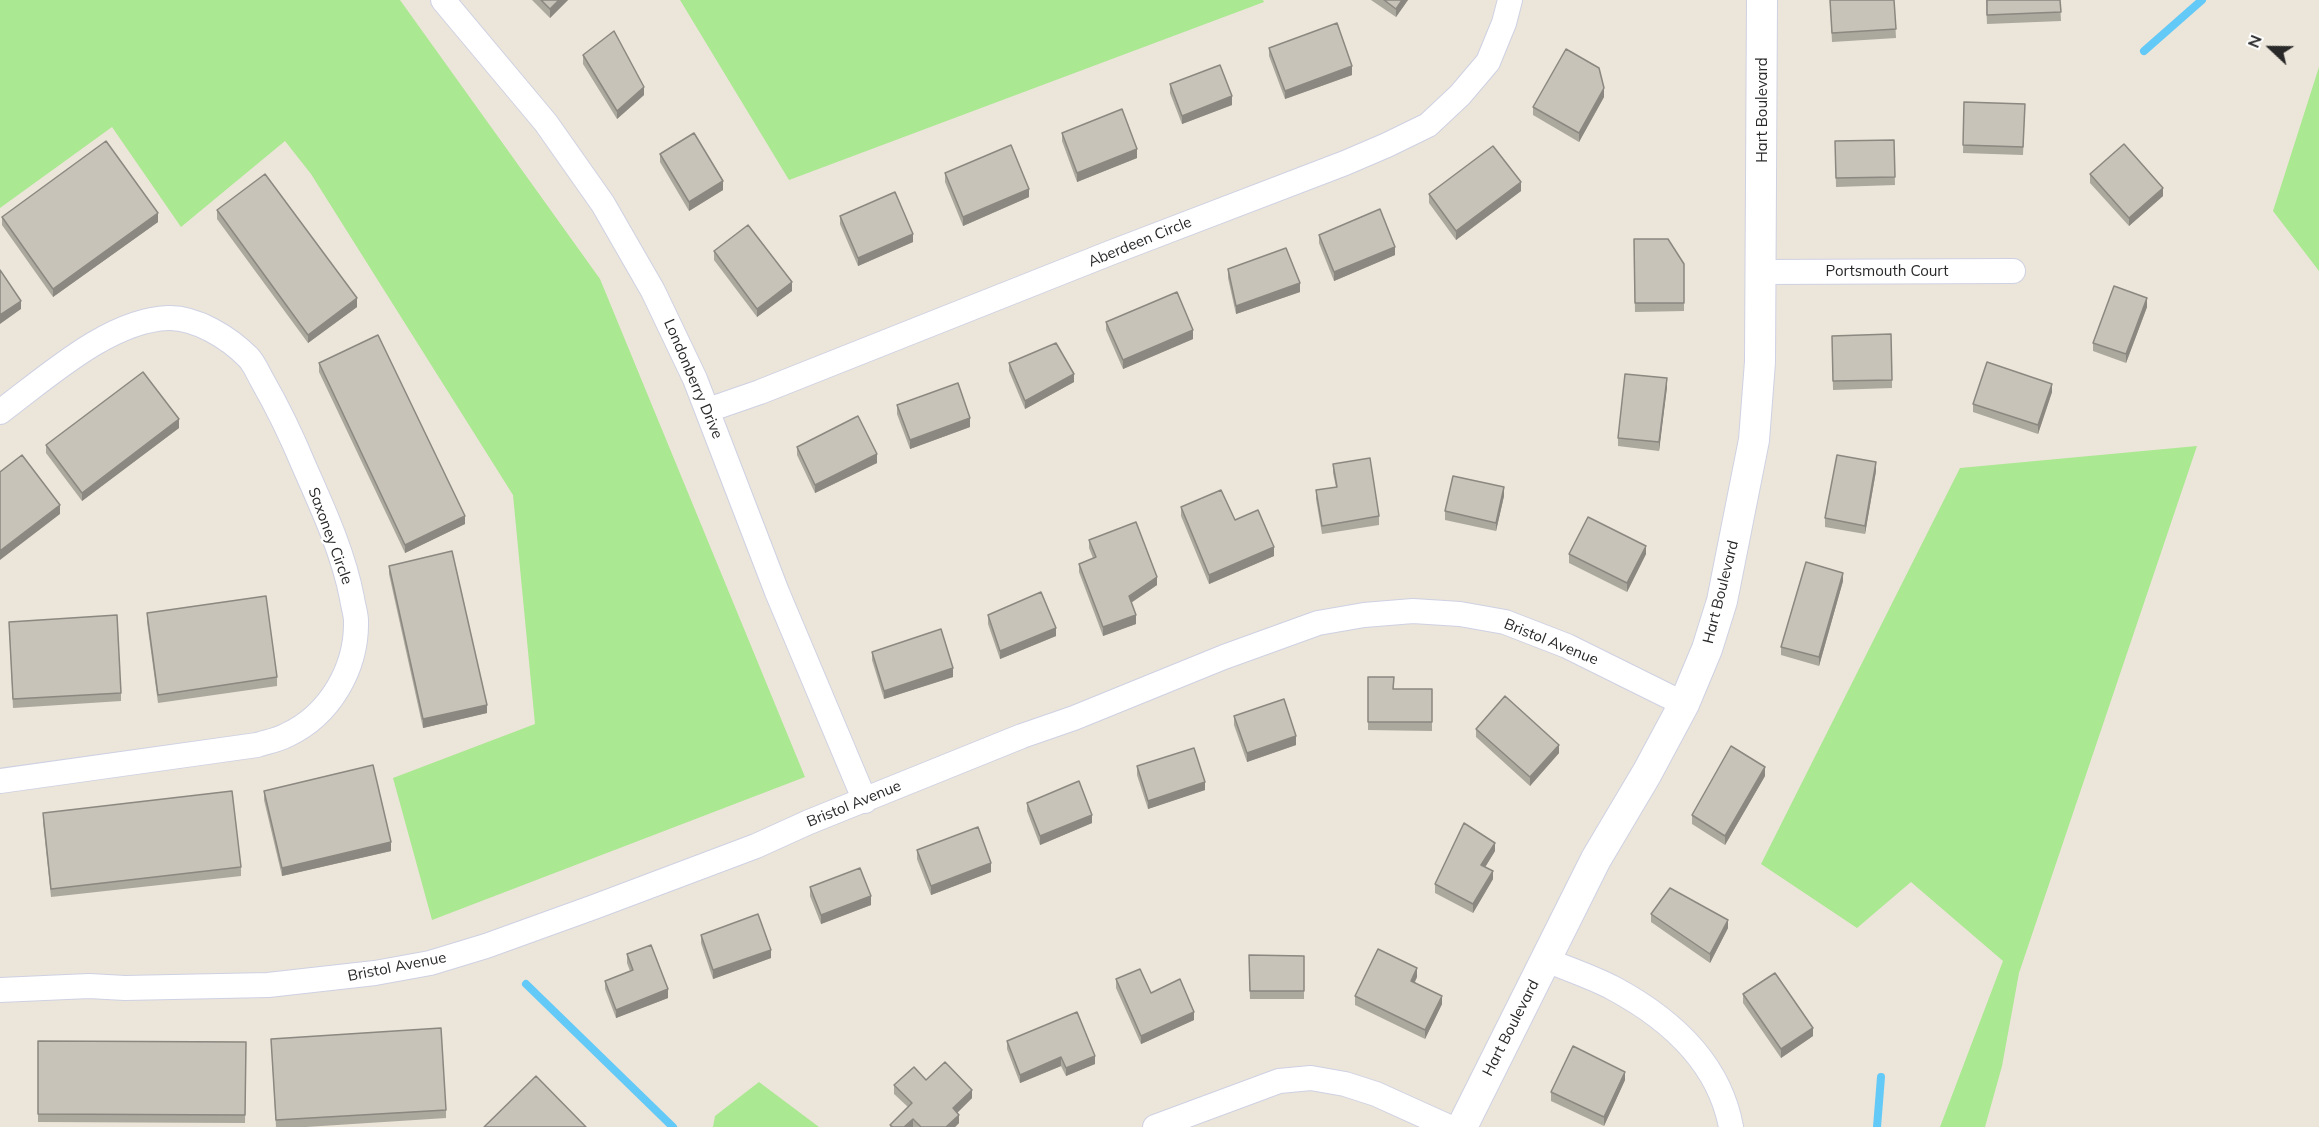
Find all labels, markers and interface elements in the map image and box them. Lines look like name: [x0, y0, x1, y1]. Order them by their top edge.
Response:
north arrow: [2241, 18, 2301, 78]
text: N: [2243, 32, 2266, 51]
street label: Hart Boulevard: [1753, 57, 1771, 163]
street label: Aberdeen Circle: [1086, 213, 1194, 271]
street label: Portsmouth Court: [1826, 262, 1948, 280]
street label: Londonberry Drive: [660, 316, 726, 442]
street label: Saxoney Circle: [304, 485, 356, 587]
street label: Hart Boulevard: [1699, 539, 1743, 645]
street label: Bristol Avenue: [1501, 615, 1601, 669]
street label: Bristol Avenue: [804, 777, 904, 831]
street label: Bristol Avenue: [346, 949, 448, 985]
street label: Hart Boulevard: [1479, 977, 1543, 1079]

